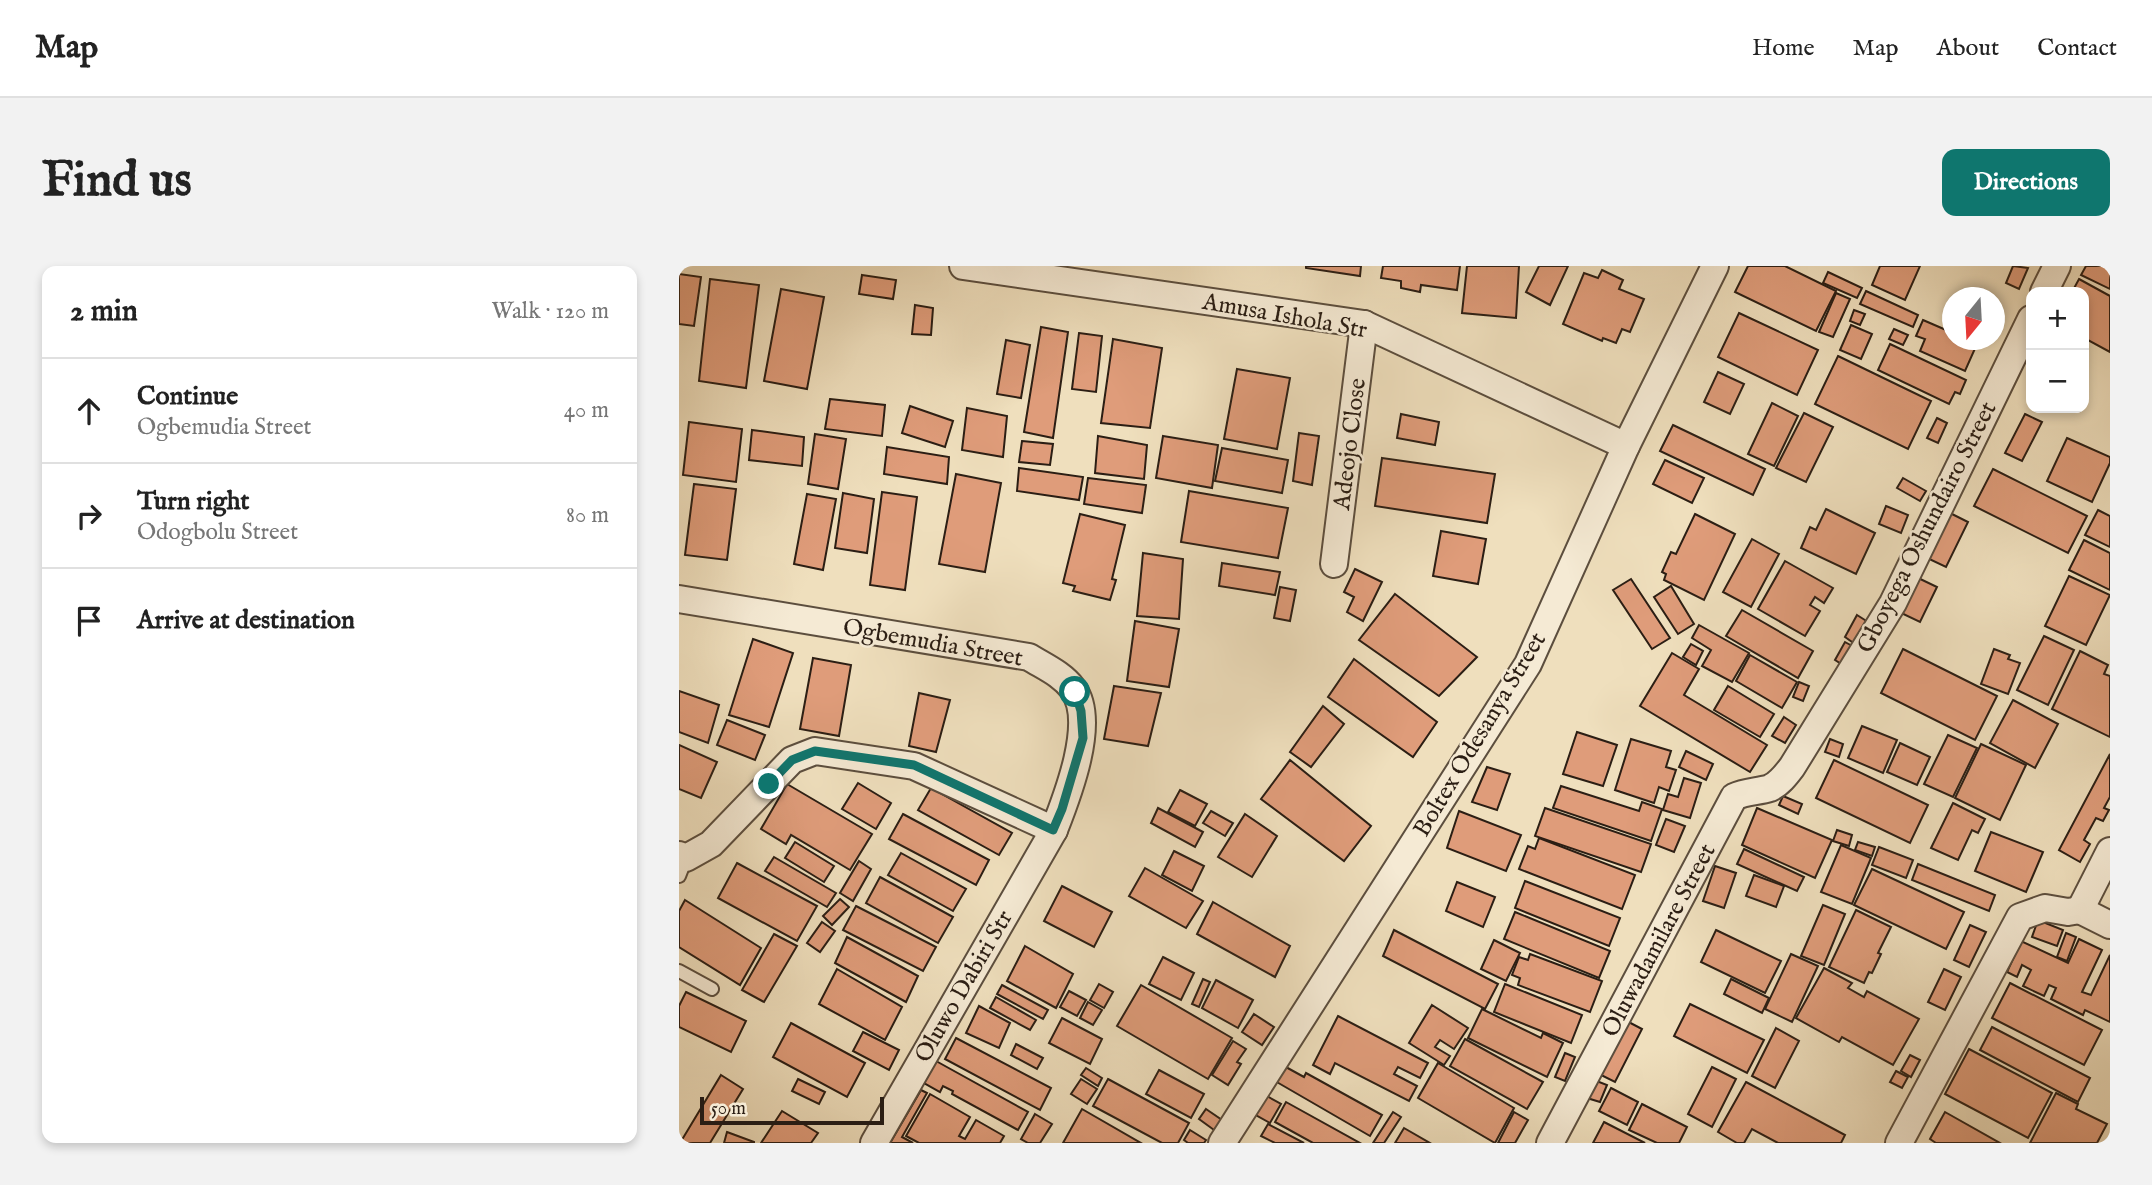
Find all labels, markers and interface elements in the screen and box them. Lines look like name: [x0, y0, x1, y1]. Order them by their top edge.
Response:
text: Map: [35, 27, 98, 69]
text: Home: [1752, 33, 1815, 64]
text: Map: [1853, 33, 1899, 64]
text: About: [1937, 33, 1999, 64]
text: Contact: [2037, 33, 2117, 64]
button: Directions: [1942, 149, 2110, 216]
text: Find us: [42, 151, 192, 213]
street label: Amusa Ishola Str: [1199, 287, 1370, 346]
north arrow: [1942, 287, 2005, 350]
map controls: [2026, 287, 2089, 413]
button: +: [2026, 287, 2089, 350]
text: 2 min: [70, 293, 138, 331]
text: Walk · 120 m: [491, 297, 609, 326]
button: −: [2026, 350, 2089, 413]
street label: Adeojo Close: [1327, 376, 1374, 513]
text: Continue: [137, 380, 238, 413]
icon: ahead: [70, 392, 108, 430]
text: 40 m: [564, 396, 609, 425]
street label: Gboyega Oshundairo Street: [1850, 397, 2004, 659]
text: Ogbemudia Street: [137, 413, 311, 442]
text: Turn right: [137, 485, 250, 518]
icon: right: [70, 497, 108, 535]
text: 80 m: [566, 501, 609, 530]
text: Odogbolu Street: [137, 518, 298, 547]
icon: arrive: [70, 602, 108, 640]
text: Arrive at destination: [137, 604, 355, 637]
street label: Ogbemudia Street: [840, 612, 1025, 675]
street label: Boltex Odesanya Street: [1407, 627, 1554, 843]
route start: [1059, 676, 1090, 707]
route end: [753, 768, 784, 799]
street label: Oluwadamilare Street: [1595, 839, 1723, 1043]
street label: Oluwo Dabiri Str: [908, 905, 1021, 1069]
scale bar: [700, 1094, 884, 1126]
text: 50 m: [711, 1097, 746, 1121]

